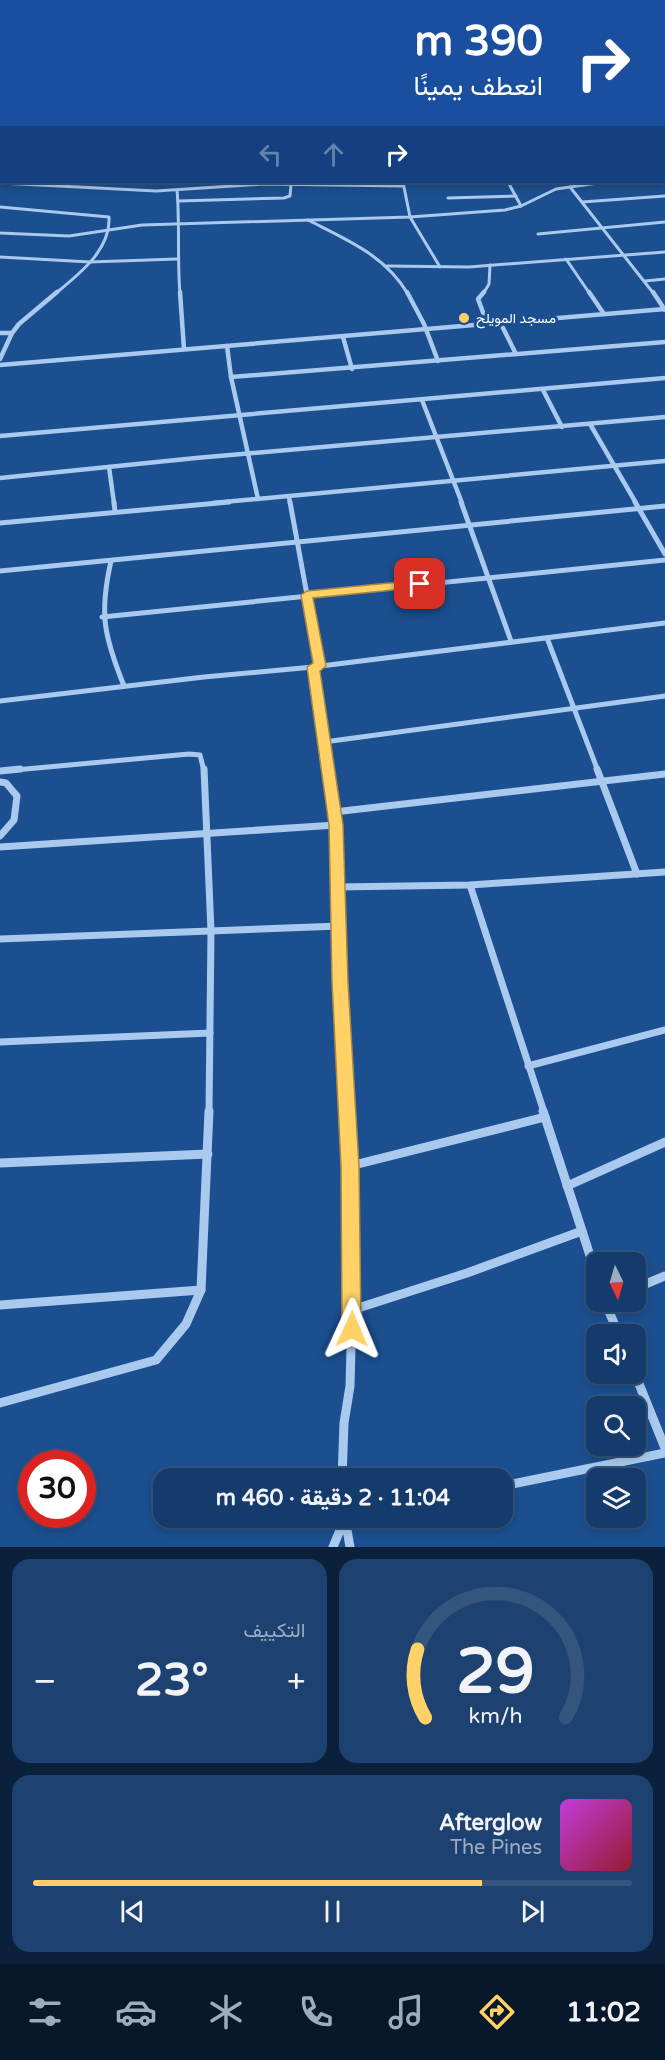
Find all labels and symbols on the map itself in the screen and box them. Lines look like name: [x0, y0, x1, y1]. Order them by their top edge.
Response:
place label: مسجد المويلح: [476, 310, 556, 329]
marker: مسجد المويلح: [457, 311, 471, 325]
pin: [394, 558, 445, 609]
north arrow: [586, 1252, 646, 1312]
position arrow: [320, 1297, 384, 1361]
speed limit sign: 30: [18, 1450, 96, 1528]

